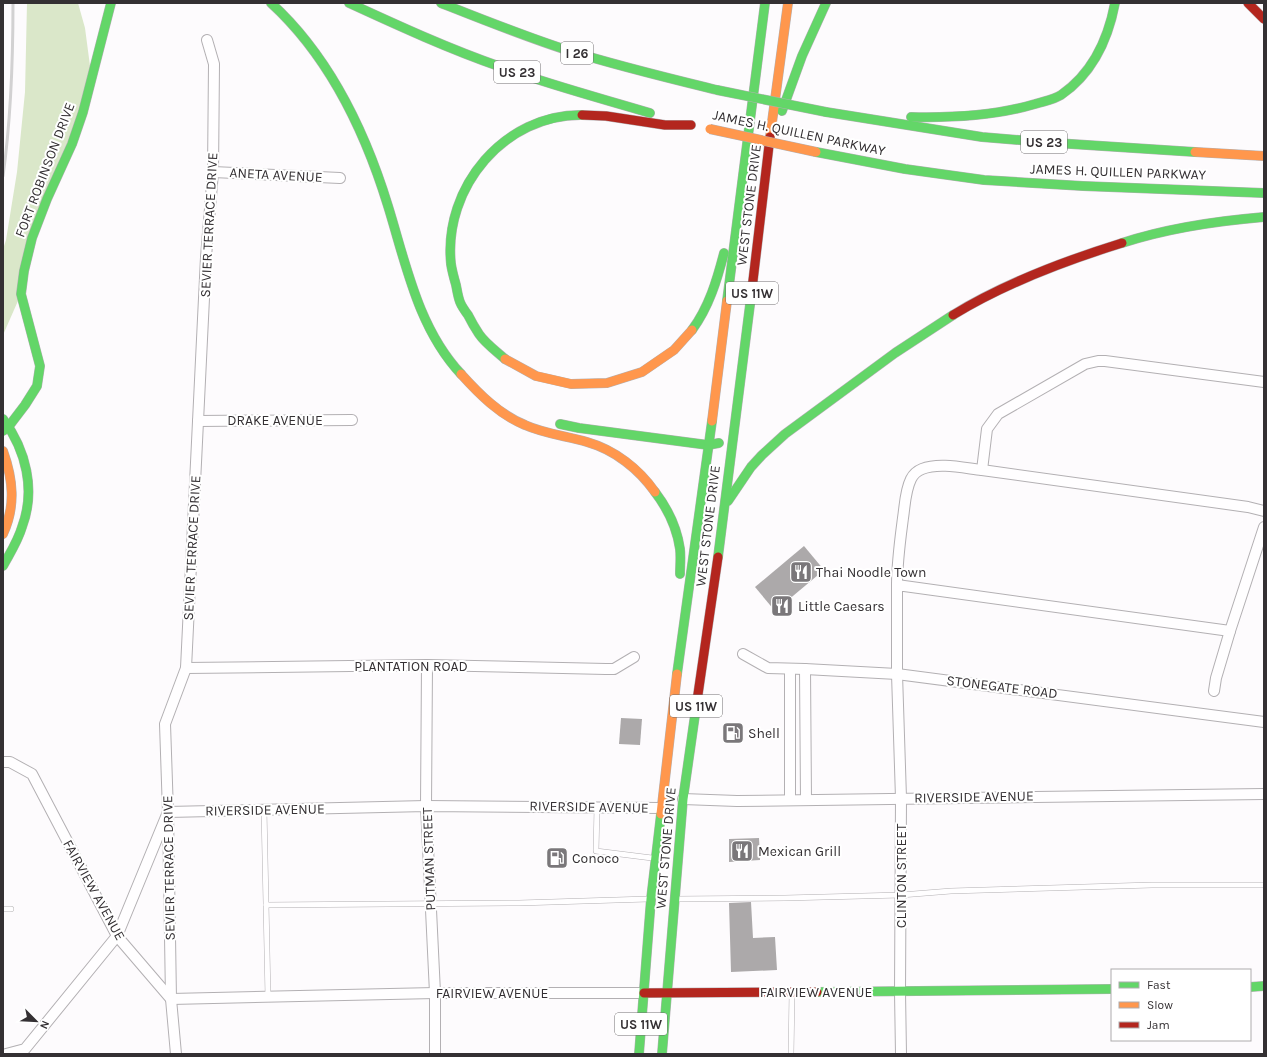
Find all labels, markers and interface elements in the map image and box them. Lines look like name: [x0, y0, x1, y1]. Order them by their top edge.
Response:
road number: I 26: [561, 42, 593, 64]
road number: US 23: [494, 61, 540, 83]
street label: FORT ROBINSON DRIVE: [11, 100, 79, 240]
street label: JAMES H. QUILLEN PARKWAY: [711, 106, 887, 160]
road number: US 23: [1021, 131, 1067, 153]
street label: WEST STONE DRIVE: [733, 143, 765, 267]
street label: SEVIER TERRACE DRIVE: [197, 152, 221, 298]
street label: JAMES H. QUILLEN PARKWAY: [1030, 160, 1207, 184]
street label: ANETA AVENUE: [229, 164, 323, 186]
road number: US 11W: [726, 282, 778, 304]
street label: DRAKE AVENUE: [227, 412, 323, 429]
street label: WEST STONE DRIVE: [692, 464, 724, 588]
street label: SEVIER TERRACE DRIVE: [180, 475, 204, 621]
restaurant icon: Thai Noodle Town: [788, 559, 814, 585]
place label: Thai Noodle Town: [816, 564, 926, 581]
restaurant icon: Little Caesars: [769, 593, 795, 619]
place label: Little Caesars: [798, 598, 885, 615]
street label: PLANTATION ROAD: [354, 658, 468, 675]
street label: STONEGATE ROAD: [946, 672, 1058, 702]
road number: US 11W: [670, 695, 722, 717]
fuel station icon: Shell: [720, 720, 746, 746]
place label: Shell: [748, 725, 780, 742]
street label: WEST STONE DRIVE: [652, 787, 680, 909]
street label: RIVERSIDE AVENUE: [914, 787, 1034, 807]
street label: SEVIER TERRACE DRIVE: [159, 795, 179, 941]
street label: RIVERSIDE AVENUE: [529, 797, 649, 817]
street label: RIVERSIDE AVENUE: [205, 800, 325, 820]
street label: PUTMAN STREET: [419, 807, 439, 911]
street label: CLINTON STREET: [893, 824, 910, 928]
street label: FAIRVIEW AVENUE: [59, 837, 129, 943]
restaurant icon: Mexican Grill: [729, 838, 755, 864]
place label: Mexican Grill: [758, 843, 841, 860]
fuel station icon: Conoco: [544, 845, 570, 871]
place label: Conoco: [572, 850, 619, 867]
legend: [1111, 969, 1251, 1041]
text: Fast: [1147, 978, 1171, 992]
street label: FAIRVIEW AVENUE: [760, 984, 872, 1001]
street label: FAIRVIEW AVENUE: [436, 985, 548, 1002]
text: Slow: [1147, 998, 1173, 1012]
north arrow: [16, 1001, 56, 1041]
road number: US 11W: [615, 1013, 667, 1035]
text: Jam: [1147, 1018, 1170, 1032]
text: N: [37, 1019, 52, 1031]

